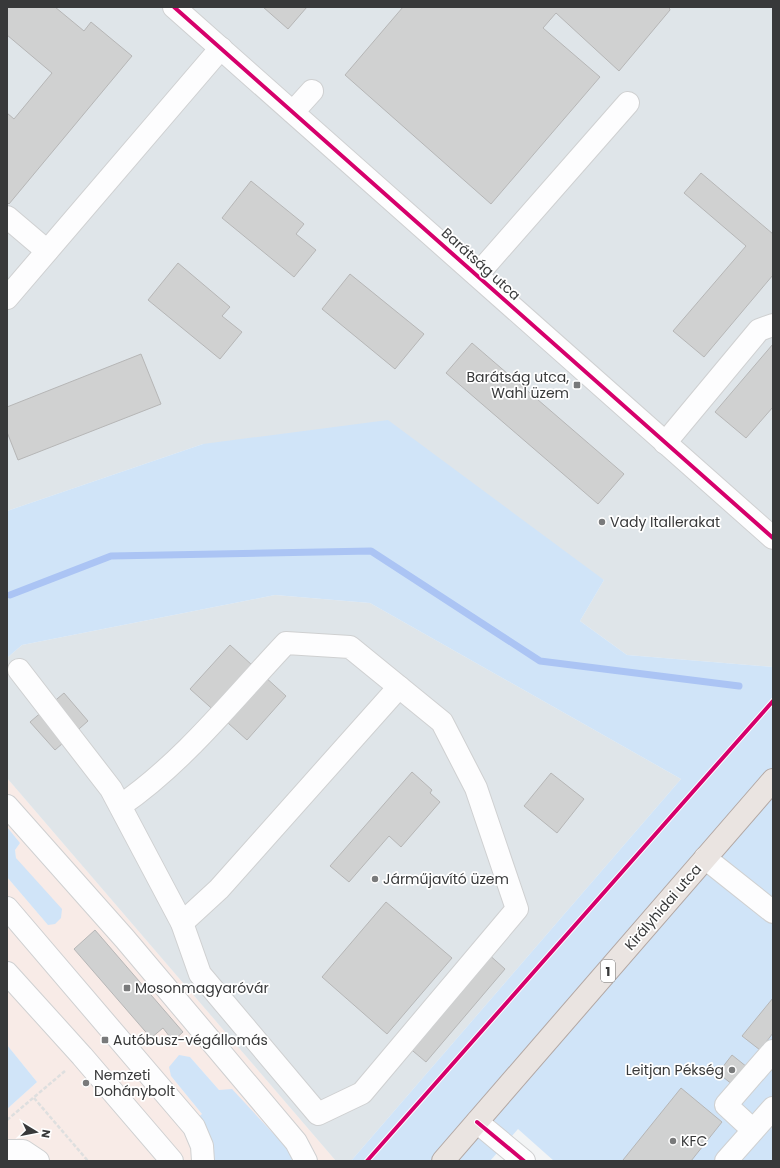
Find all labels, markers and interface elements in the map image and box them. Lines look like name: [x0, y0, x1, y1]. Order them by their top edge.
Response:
street label: Barátság utca: [437, 223, 525, 305]
place label: Barátság utca, Wahl üzem: [466, 367, 569, 403]
marker: Barátság utca, Wahl üzem: [572, 380, 582, 390]
place label: Vady Itallerakat: [610, 512, 720, 532]
marker: Vady Itallerakat: [597, 517, 607, 527]
street label: Királyhidai utca: [620, 860, 706, 954]
place label: Járműjavító üzem: [383, 869, 509, 889]
marker: Járműjavító üzem: [370, 874, 380, 884]
road number: 1: [601, 960, 615, 982]
place label: Mosonmagyaróvár: [135, 978, 269, 998]
marker: Mosonmagyaróvár: [122, 983, 132, 993]
place label: Autóbusz-végállomás: [113, 1030, 268, 1050]
marker: Autóbusz-végállomás: [100, 1035, 110, 1045]
place label: Leitjan Pékség: [626, 1060, 724, 1080]
place label: Nemzeti Dohánybolt: [94, 1065, 175, 1101]
marker: Leitjan Pékség: [727, 1065, 737, 1075]
marker: Nemzeti Dohánybolt: [81, 1078, 91, 1088]
north arrow: [16, 1112, 56, 1152]
text: N: [37, 1128, 54, 1139]
place label: KFC: [681, 1131, 707, 1151]
marker: KFC: [668, 1136, 678, 1146]

